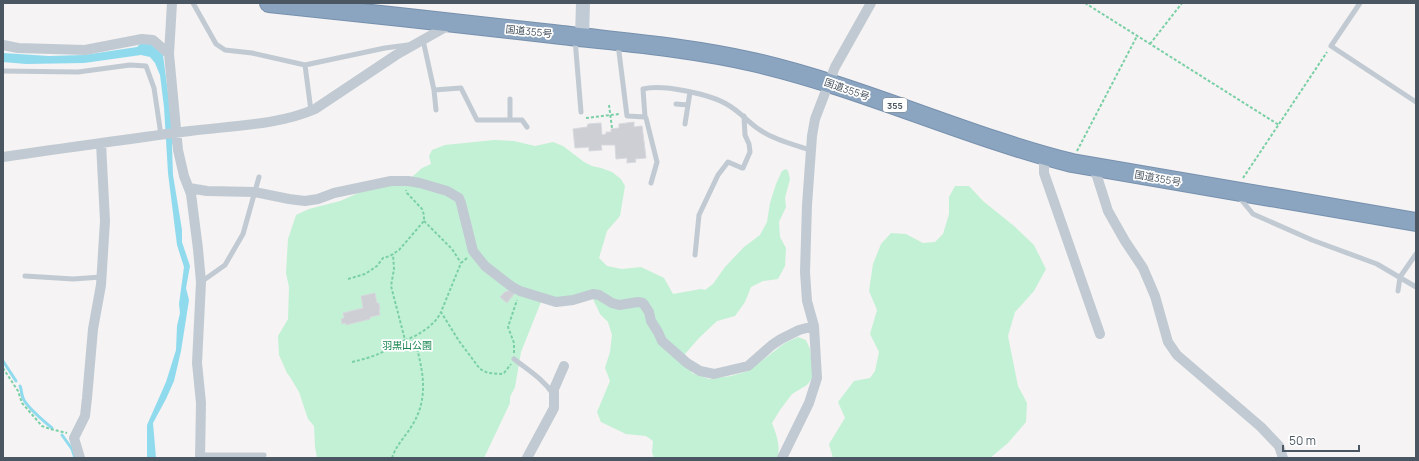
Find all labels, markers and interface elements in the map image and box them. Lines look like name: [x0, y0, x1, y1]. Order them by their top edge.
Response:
street label: 国道355号: [505, 22, 553, 40]
street label: 国道355号: [822, 75, 872, 103]
road number: 355: [883, 98, 907, 112]
street label: 国道355号: [1134, 167, 1182, 189]
park label: 羽黒山公園: [382, 338, 432, 352]
scale bar: [1283, 427, 1359, 453]
text: 50 m: [1289, 432, 1316, 449]

